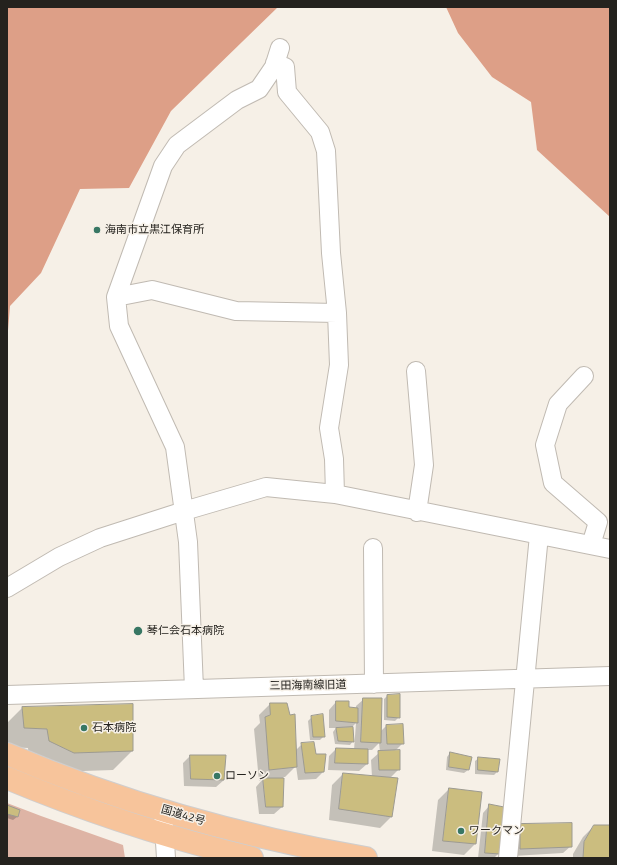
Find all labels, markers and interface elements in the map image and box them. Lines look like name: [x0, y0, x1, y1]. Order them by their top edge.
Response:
place label: 海南市立黒江保育所: [105, 223, 204, 237]
marker: 海南市立黒江保育所: [92, 225, 102, 235]
place label: 琴仁会石本病院: [147, 624, 224, 638]
marker: 琴仁会石本病院: [132, 625, 144, 637]
street label: 三田海南線旧道: [269, 679, 347, 693]
place label: 石本病院: [92, 721, 136, 735]
marker: 石本病院: [79, 723, 89, 733]
place label: ローソン: [225, 769, 269, 783]
marker: ローソン: [212, 771, 222, 781]
street label: 国道42号: [159, 803, 207, 829]
place label: ワークマン: [469, 824, 524, 838]
marker: ワークマン: [456, 826, 466, 836]

